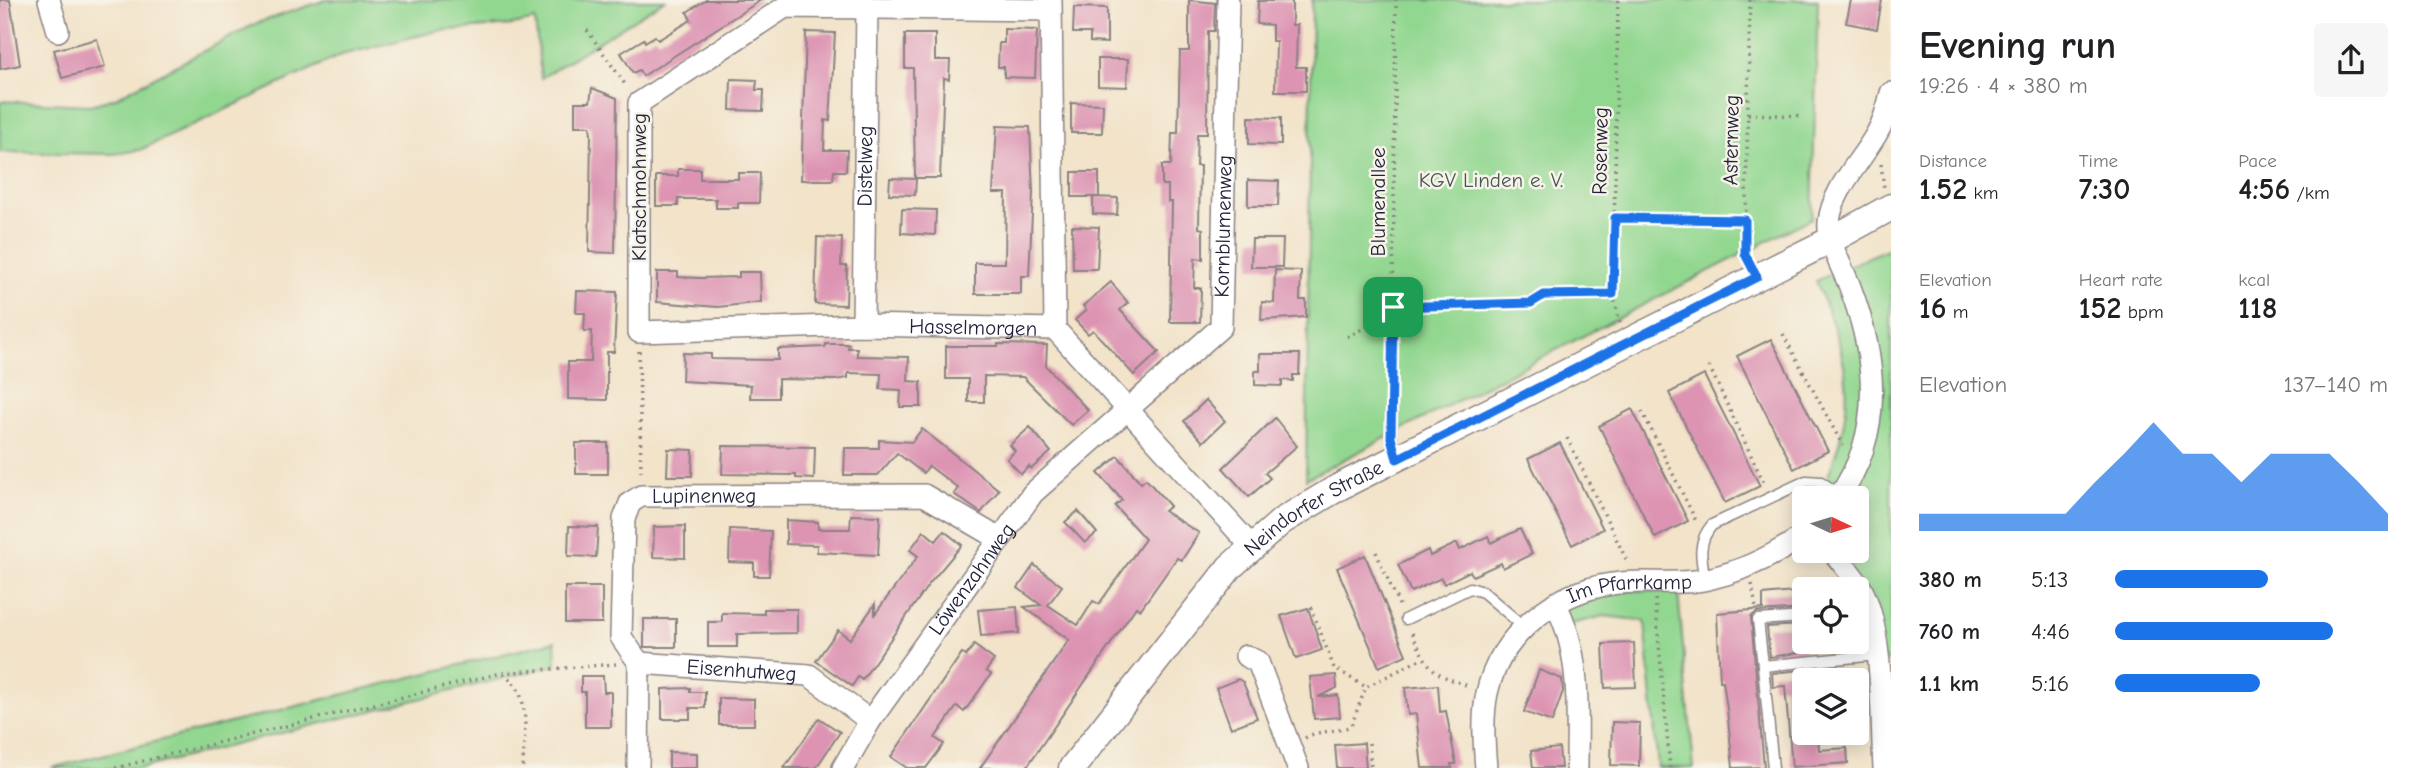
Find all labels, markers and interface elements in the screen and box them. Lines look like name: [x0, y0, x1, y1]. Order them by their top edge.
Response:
button: share: [2314, 23, 2388, 97]
text: Evening run: [1919, 24, 2116, 68]
text: 19:26 · 4 × 380 m: [1919, 72, 2088, 99]
street label: Asternweg: [1718, 94, 1744, 186]
street label: Rosenweg: [1587, 107, 1613, 195]
street label: Klatschmohnweg: [627, 113, 651, 261]
street label: Distelweg: [852, 125, 878, 207]
street label: Blumenallee: [1366, 148, 1390, 256]
text: Distance: [1919, 150, 1987, 172]
text: Time: [2079, 150, 2118, 172]
text: Pace: [2238, 150, 2277, 172]
street label: Kornblumenweg: [1210, 155, 1237, 298]
park label: KGV Linden e. V.: [1419, 168, 1563, 192]
text: 1.52: [1919, 172, 1967, 207]
text: 7:30: [2079, 172, 2130, 207]
text: 4:56: [2238, 172, 2290, 207]
text: km: [1967, 182, 1998, 204]
text: /km: [2290, 182, 2330, 204]
text: Elevation: [1919, 269, 1992, 291]
text: Heart rate: [2079, 269, 2162, 291]
text: kcal: [2238, 269, 2270, 291]
pin: [1363, 277, 1423, 337]
icon: arrive: [1374, 288, 1412, 326]
text: 16: [1919, 291, 1946, 326]
text: 152: [2079, 291, 2121, 326]
text: 118: [2238, 291, 2277, 326]
text: m: [1946, 301, 1969, 323]
text: bpm: [2121, 301, 2164, 323]
street label: Hasselmorgen: [909, 314, 1037, 341]
text: Elevation: [1919, 371, 2007, 398]
text: 137–140 m: [2284, 371, 2388, 398]
street label: Neindorfer Straße: [1239, 455, 1387, 561]
street label: Lupinenweg: [652, 484, 757, 508]
north arrow: [1792, 486, 1869, 564]
map controls: [1792, 486, 1869, 745]
street label: Löwenzahnweg: [924, 518, 1020, 639]
text: 380 m: [1919, 566, 1982, 593]
text: 5:13: [2031, 566, 2068, 593]
street label: Im Pfarrkamp: [1563, 570, 1693, 608]
button: locate: [1792, 577, 1869, 654]
text: 760 m: [1919, 618, 1980, 645]
text: 4:46: [2031, 618, 2070, 645]
street label: Eisenhutweg: [686, 654, 798, 686]
button: layers: [1792, 668, 1869, 745]
text: 1.1 km: [1919, 670, 1979, 697]
text: 5:16: [2031, 670, 2069, 697]

